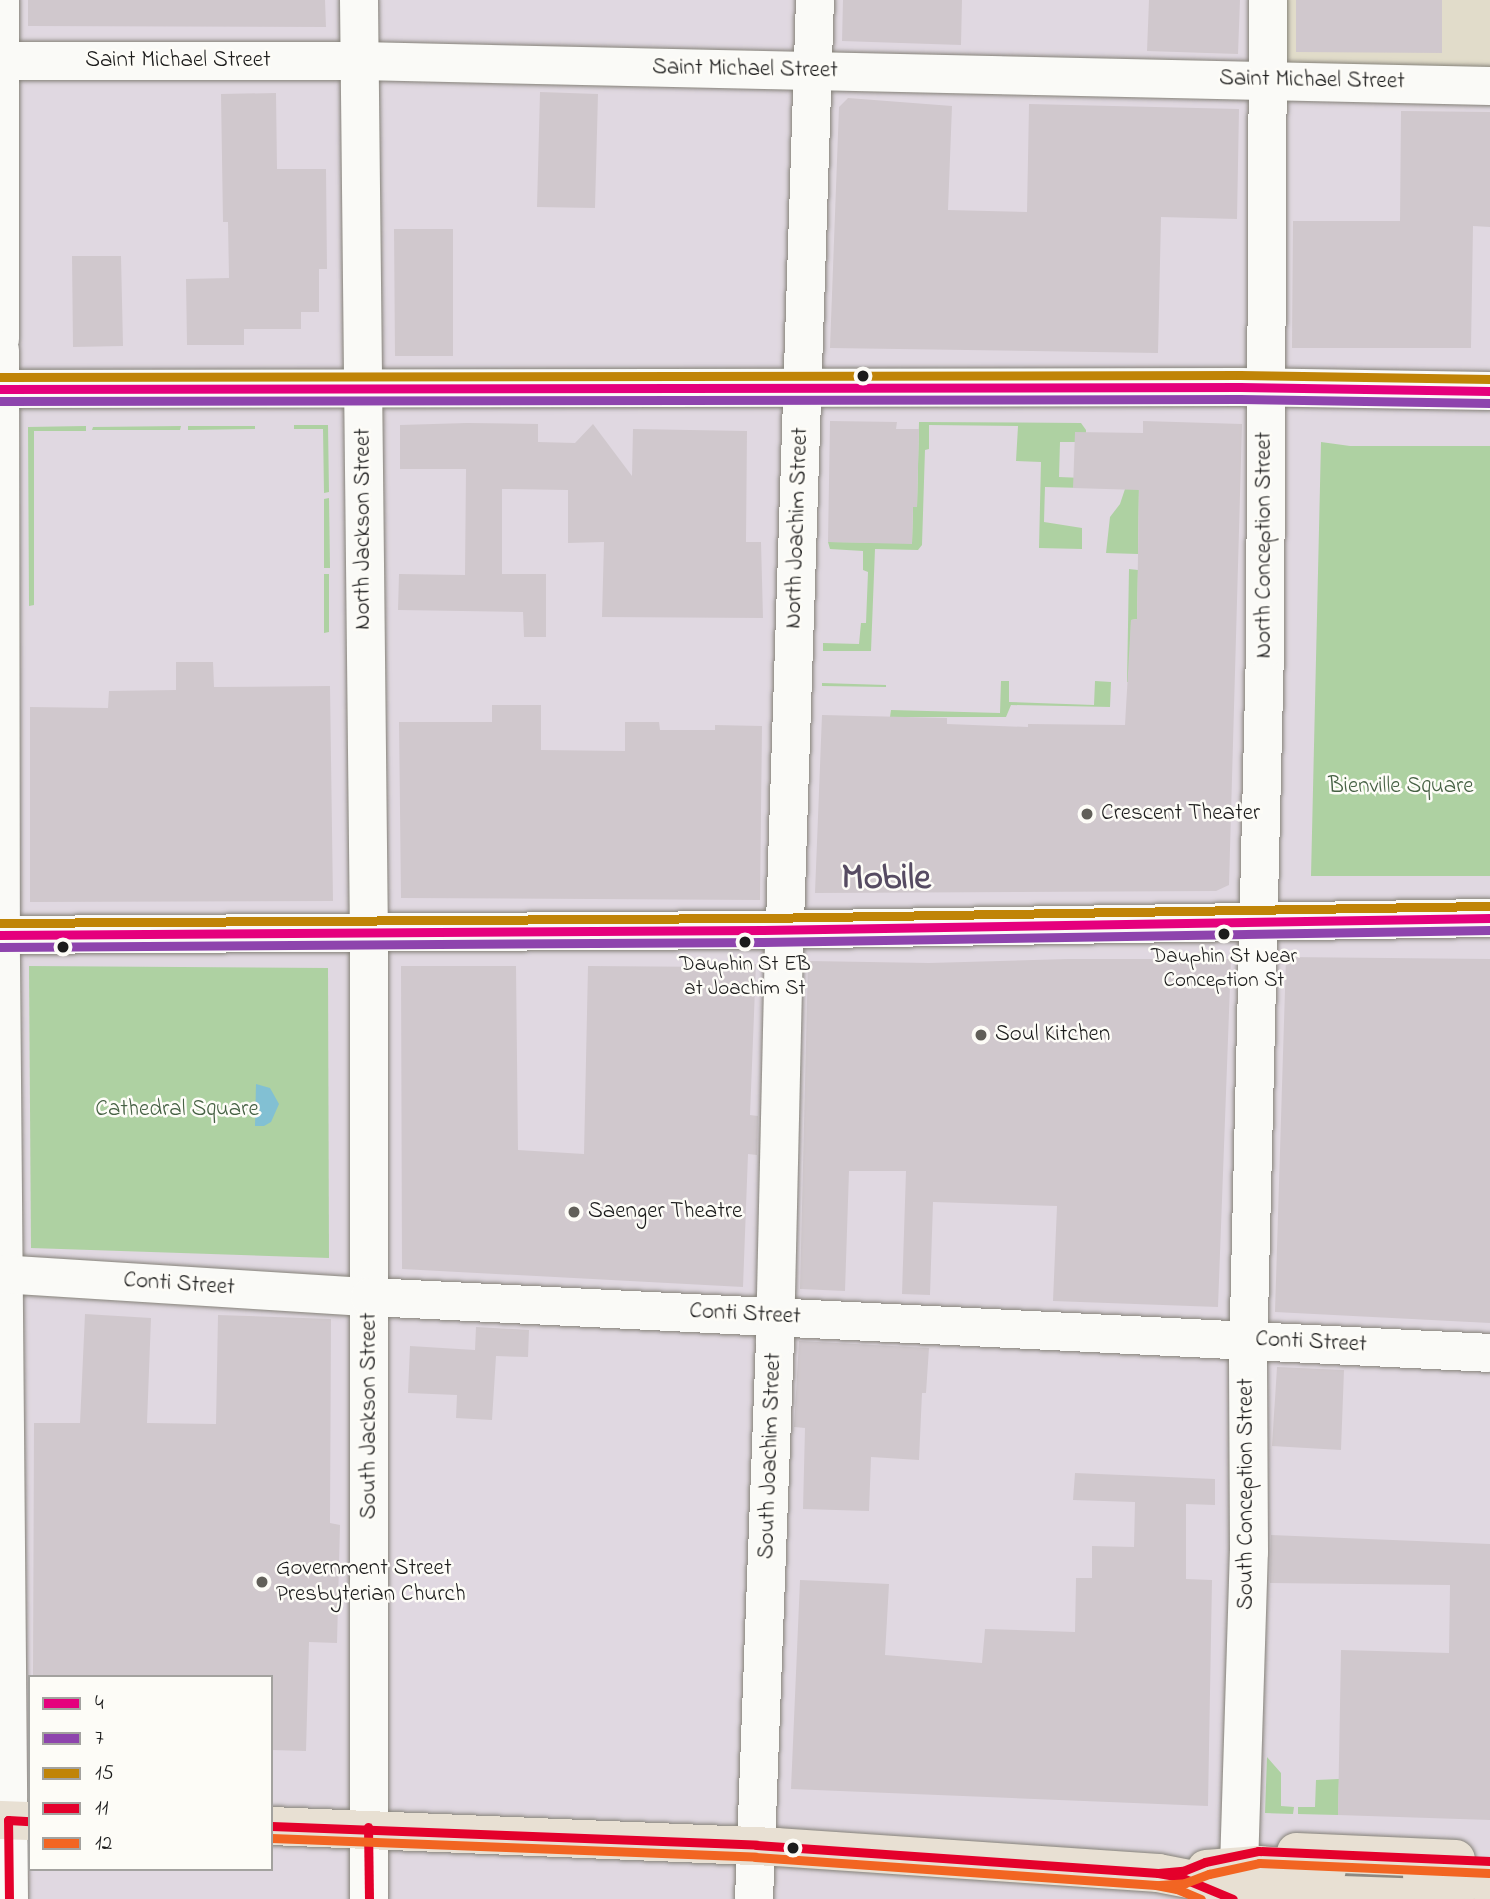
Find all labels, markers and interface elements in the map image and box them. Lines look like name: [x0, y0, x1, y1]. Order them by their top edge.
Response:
street label: Saint Michael Street: [85, 47, 271, 75]
street label: Saint Michael Street: [652, 55, 838, 85]
street label: Saint Michael Street: [1219, 66, 1405, 96]
unlabelled marker: [856, 369, 870, 383]
street label: North Joachim Street: [781, 427, 815, 629]
street label: North Jackson Street: [350, 428, 378, 630]
street label: North Conception Street: [1251, 432, 1279, 658]
park label: Bienville Square: [1328, 773, 1474, 801]
place label: Crescent Theater: [1101, 800, 1260, 828]
marker: Crescent Theater: [1079, 806, 1095, 822]
district label: Mobile: [841, 857, 931, 901]
marker: Dauphin St Near Conception St: [1217, 927, 1231, 941]
marker: Dauphin St EB at Joachim St: [738, 935, 752, 949]
unlabelled marker: [56, 940, 70, 954]
place label: Dauphin St Near Conception St: [1151, 944, 1297, 994]
place label: Dauphin St EB at Joachim St: [679, 952, 811, 1002]
place label: Soul Kitchen: [995, 1021, 1110, 1049]
marker: Soul Kitchen: [973, 1027, 989, 1043]
park label: Cathedral Square: [95, 1096, 259, 1124]
place label: Saenger Theatre: [588, 1198, 742, 1226]
marker: Saenger Theatre: [566, 1204, 582, 1220]
street label: Conti Street: [122, 1267, 236, 1303]
street label: Conti Street: [689, 1298, 801, 1332]
street label: South Jackson Street: [356, 1313, 384, 1519]
street label: Conti Street: [1255, 1326, 1367, 1360]
street label: South Joachim Street: [754, 1352, 788, 1560]
street label: South Conception Street: [1233, 1378, 1261, 1610]
place label: Government Street Presbyterian Church: [276, 1555, 466, 1609]
marker: Government Street Presbyterian Church: [254, 1574, 270, 1590]
legend: [28, 1675, 273, 1871]
text: 4: [95, 1689, 104, 1719]
text: 7: [95, 1724, 104, 1754]
text: 15: [95, 1759, 114, 1789]
text: 11: [95, 1794, 108, 1824]
text: 12: [95, 1829, 112, 1859]
unlabelled marker: [786, 1841, 800, 1855]

